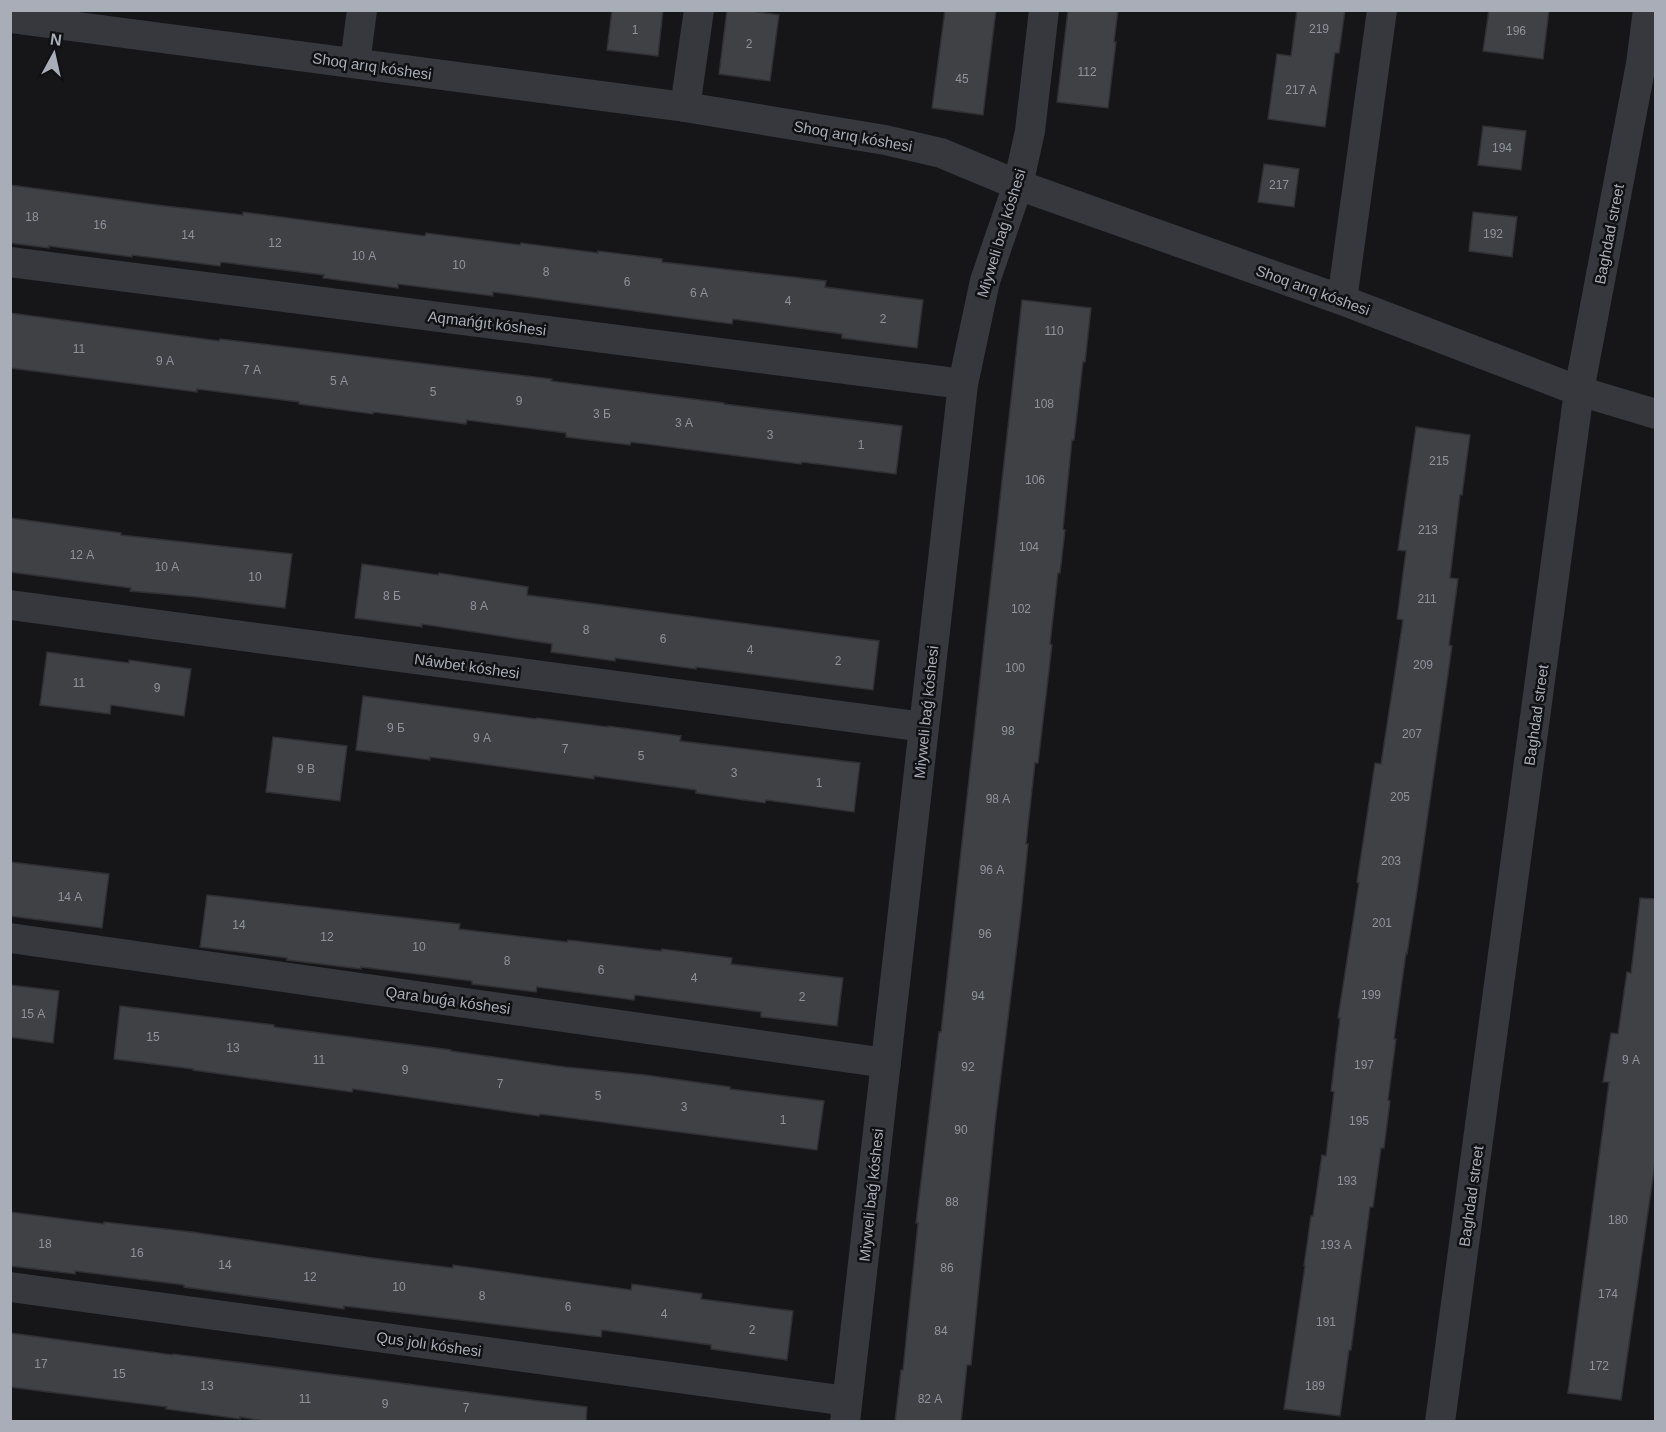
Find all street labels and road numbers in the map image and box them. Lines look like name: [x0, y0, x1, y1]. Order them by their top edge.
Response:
street label: Shoq arıq kóshesi: [311, 49, 433, 83]
street label: Shoq arıq kóshesi: [792, 117, 914, 155]
street label: Miyweli baǵ kóshesi: [973, 167, 1029, 299]
street label: Baghdad street: [1591, 182, 1627, 286]
street label: Shoq arıq kóshesi: [1254, 261, 1372, 319]
street label: Aqmańǵıt kóshesi: [427, 307, 547, 339]
street label: Miyweli baǵ kóshesi: [911, 645, 941, 779]
street label: Náwbet kóshesi: [413, 650, 521, 682]
street label: Baghdad street: [1521, 663, 1552, 767]
street label: Qara buǵa kóshesi: [384, 983, 512, 1017]
street label: Miyweli baǵ kóshesi: [856, 1128, 886, 1262]
street label: Baghdad street: [1456, 1144, 1487, 1248]
street label: Qus jolı kóshesi: [375, 1328, 483, 1360]

